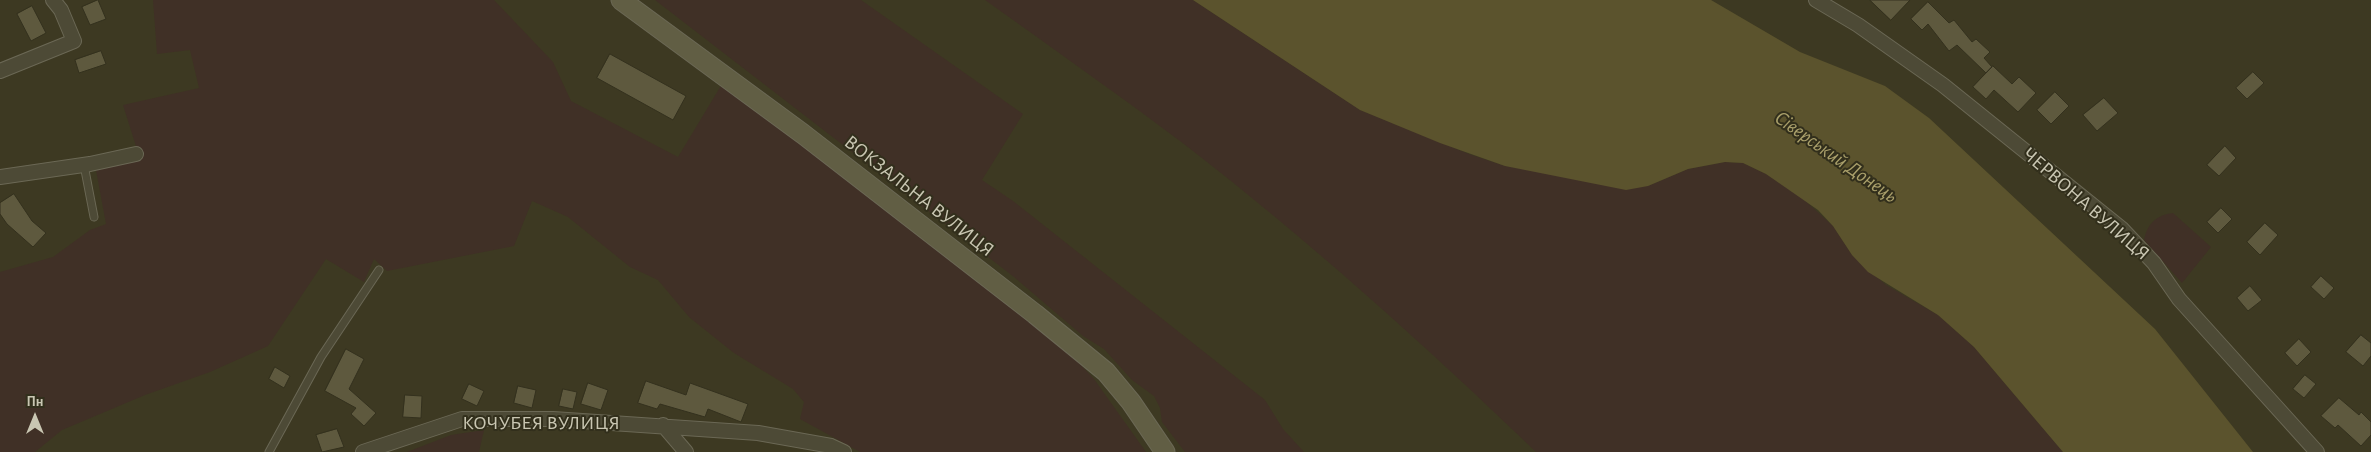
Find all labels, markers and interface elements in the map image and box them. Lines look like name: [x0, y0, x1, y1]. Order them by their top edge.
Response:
water label: Сіверський Донець: [1770, 105, 1902, 209]
street label: ВОКЗАЛЬНА ВУЛИЦЯ: [839, 130, 999, 262]
street label: ЧЕРВОНА ВУЛИЦЯ: [2018, 142, 2154, 266]
north arrow: [10, 392, 60, 442]
text: Пн: [26, 395, 44, 409]
street label: КОЧУБЕЯ ВУЛИЦЯ: [462, 411, 620, 435]

